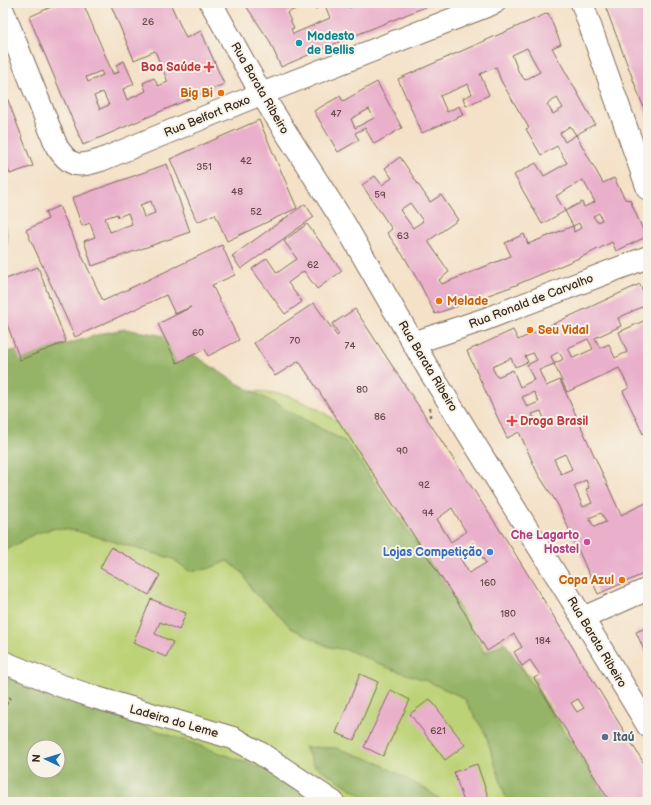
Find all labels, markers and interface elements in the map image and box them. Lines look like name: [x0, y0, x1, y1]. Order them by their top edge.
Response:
house number: 26: [142, 16, 154, 28]
place label: Modesto de Bellis: [307, 29, 355, 58]
marker: Modesto de Bellis: [294, 38, 304, 48]
street label: Rua Barata Ribeiro: [227, 40, 292, 137]
place label: Boa Saúde: [141, 60, 201, 75]
marker: Boa Saúde: [204, 62, 214, 72]
place label: Big Bi: [180, 86, 213, 101]
marker: Big Bi: [216, 88, 226, 98]
street label: Rua Belfort Roxo: [162, 92, 253, 141]
house number: 47: [330, 108, 342, 120]
house number: 42: [240, 155, 252, 167]
house number: 351: [196, 161, 212, 173]
house number: 48: [231, 186, 243, 198]
house number: 59: [374, 189, 386, 201]
house number: 52: [250, 206, 262, 218]
house number: 63: [397, 230, 409, 242]
house number: 62: [307, 259, 319, 271]
street label: Rua Ronald de Carvalho: [467, 271, 596, 332]
place label: Melade: [447, 294, 488, 309]
marker: Melade: [434, 296, 444, 306]
street label: Rua Barata Ribeiro: [395, 318, 461, 415]
place label: Seu Vidal: [538, 323, 589, 338]
marker: Seu Vidal: [525, 325, 535, 335]
house number: 60: [192, 327, 204, 339]
house number: 70: [290, 335, 301, 347]
house number: 74: [344, 340, 356, 352]
house number: 80: [356, 384, 368, 396]
house number: 86: [374, 411, 386, 423]
place label: Droga Brasil: [520, 414, 588, 429]
marker: Droga Brasil: [507, 416, 517, 426]
house number: 90: [396, 445, 408, 457]
house number: 92: [418, 479, 430, 491]
house number: 94: [422, 507, 434, 519]
place label: Che Lagarto Hostel: [511, 528, 579, 557]
marker: Che Lagarto Hostel: [582, 537, 592, 547]
place label: Lojas Competição: [383, 545, 482, 560]
marker: Lojas Competição: [485, 547, 495, 557]
place label: Copa Azul: [559, 573, 614, 588]
marker: Copa Azul: [617, 575, 627, 585]
house number: 160: [480, 577, 496, 589]
street label: Rua Barata Ribeiro: [564, 594, 630, 691]
house number: 180: [500, 608, 516, 620]
house number: 184: [535, 635, 551, 647]
street label: Ladeira do Leme: [128, 702, 220, 741]
house number: 621: [430, 725, 446, 737]
place label: Itaú: [613, 730, 635, 745]
marker: Itaú: [600, 732, 610, 742]
north arrow: [26, 739, 66, 779]
text: N: [30, 754, 43, 763]

